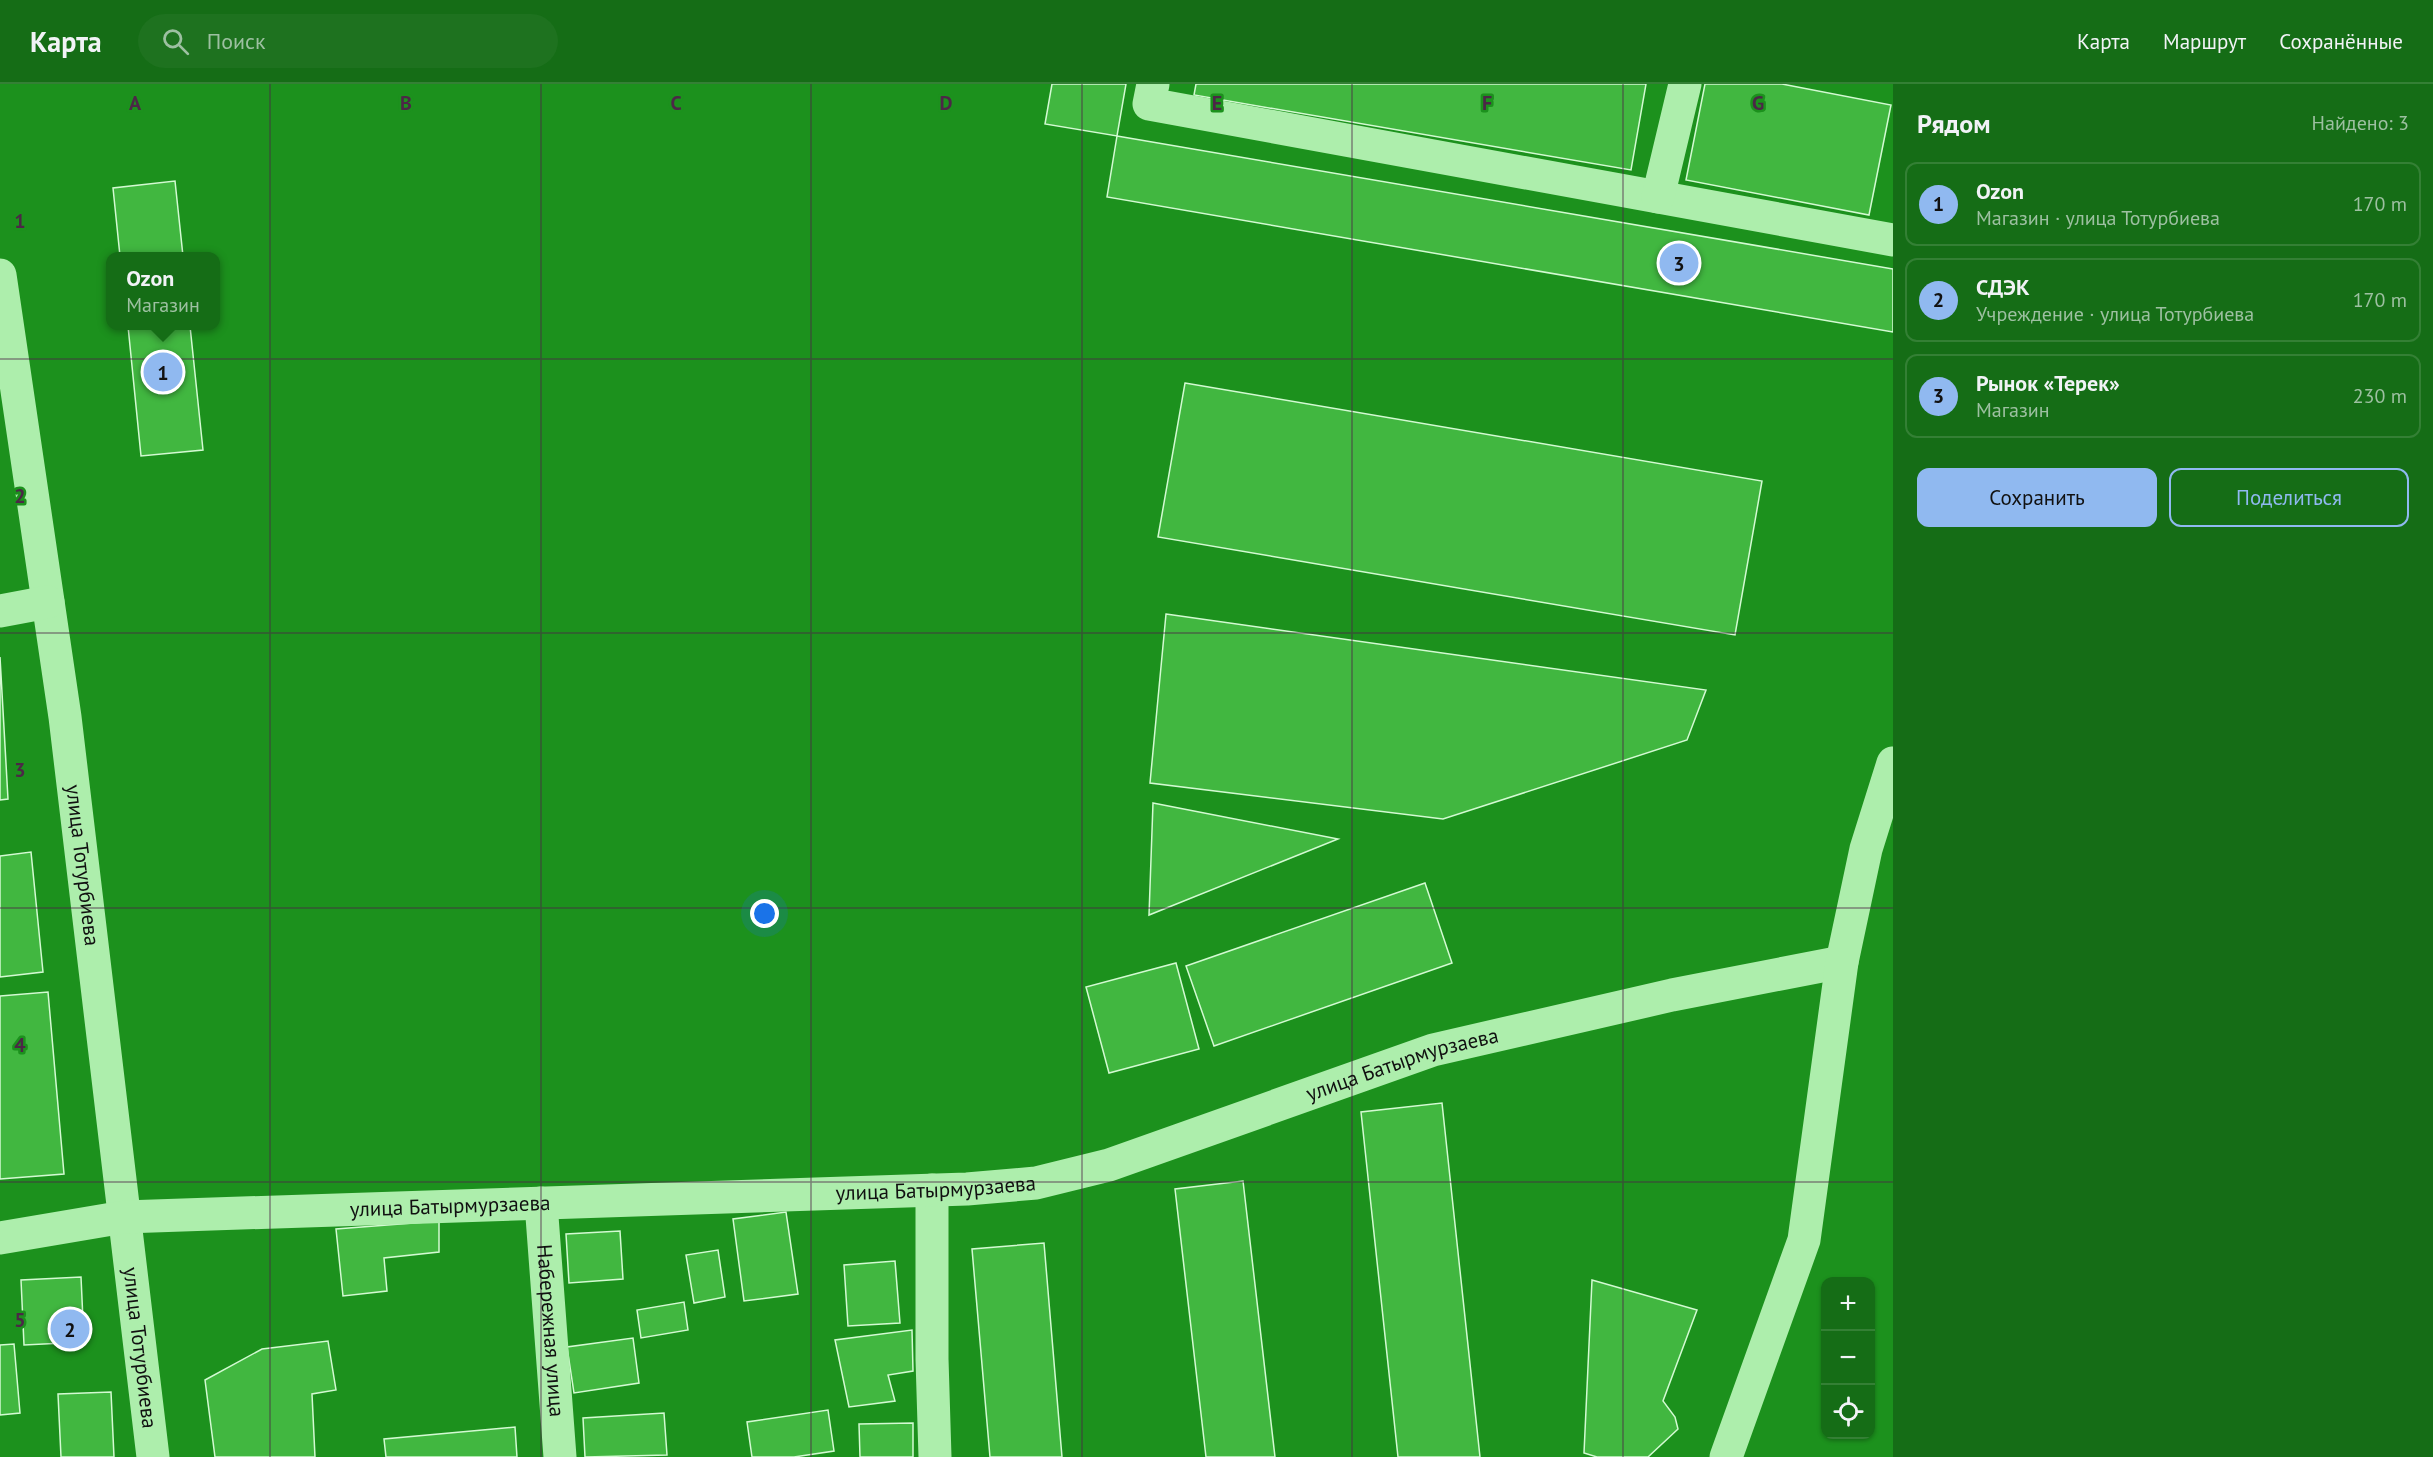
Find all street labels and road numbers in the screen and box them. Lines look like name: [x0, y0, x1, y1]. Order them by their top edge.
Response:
street label: улица Тотурбиева: [60, 783, 106, 947]
street label: улица Батырмурзаева: [1302, 1021, 1501, 1107]
street label: улица Батырмурзаева: [835, 1169, 1037, 1206]
street label: улица Батырмурзаева: [349, 1189, 551, 1222]
street label: Набережная улица: [531, 1243, 571, 1418]
street label: улица Тотурбиева: [118, 1266, 163, 1430]

